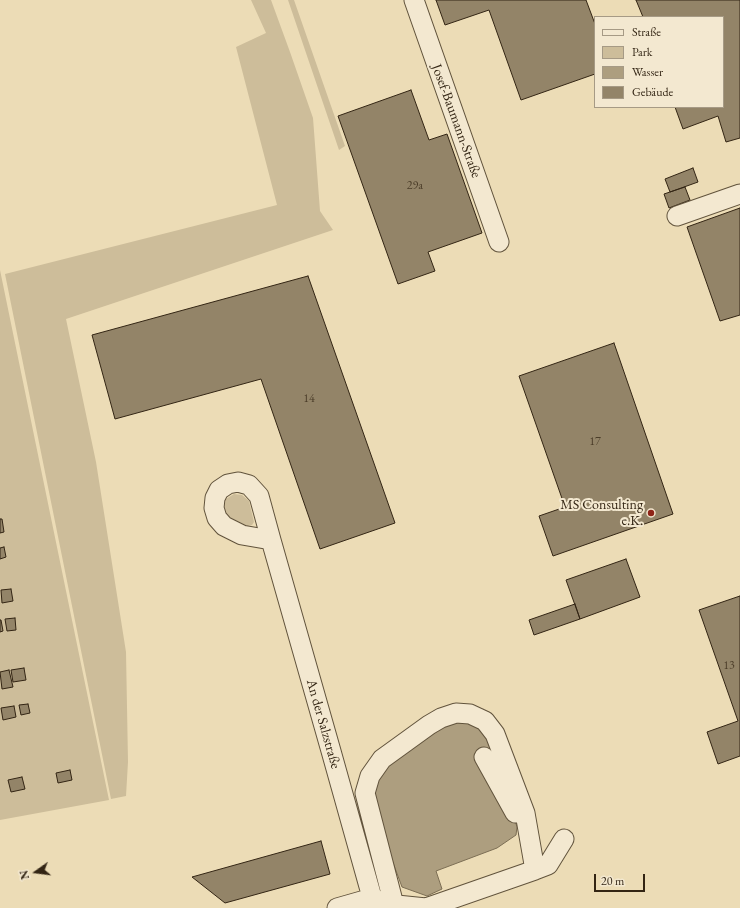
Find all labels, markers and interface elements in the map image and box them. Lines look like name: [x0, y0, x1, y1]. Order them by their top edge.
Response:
legend: [594, 16, 724, 108]
text: Straße: [632, 24, 661, 40]
text: Park: [632, 44, 652, 60]
street label: Josef-Baumann-Straße: [428, 62, 484, 180]
text: Wasser: [632, 64, 663, 80]
text: Gebäude: [632, 84, 673, 100]
house number: 29a: [407, 179, 423, 193]
house number: 14: [303, 392, 315, 406]
house number: 17: [589, 435, 601, 449]
place label: MS Consulting e.K.: [560, 497, 643, 530]
marker: MS Consulting e.K.: [646, 508, 656, 518]
house number: 13: [723, 659, 735, 673]
street label: An der Salzstraße: [302, 677, 344, 771]
north arrow: [16, 852, 56, 892]
scale bar: [596, 866, 647, 892]
text: N: [16, 869, 32, 881]
text: 20 m: [601, 873, 624, 889]

